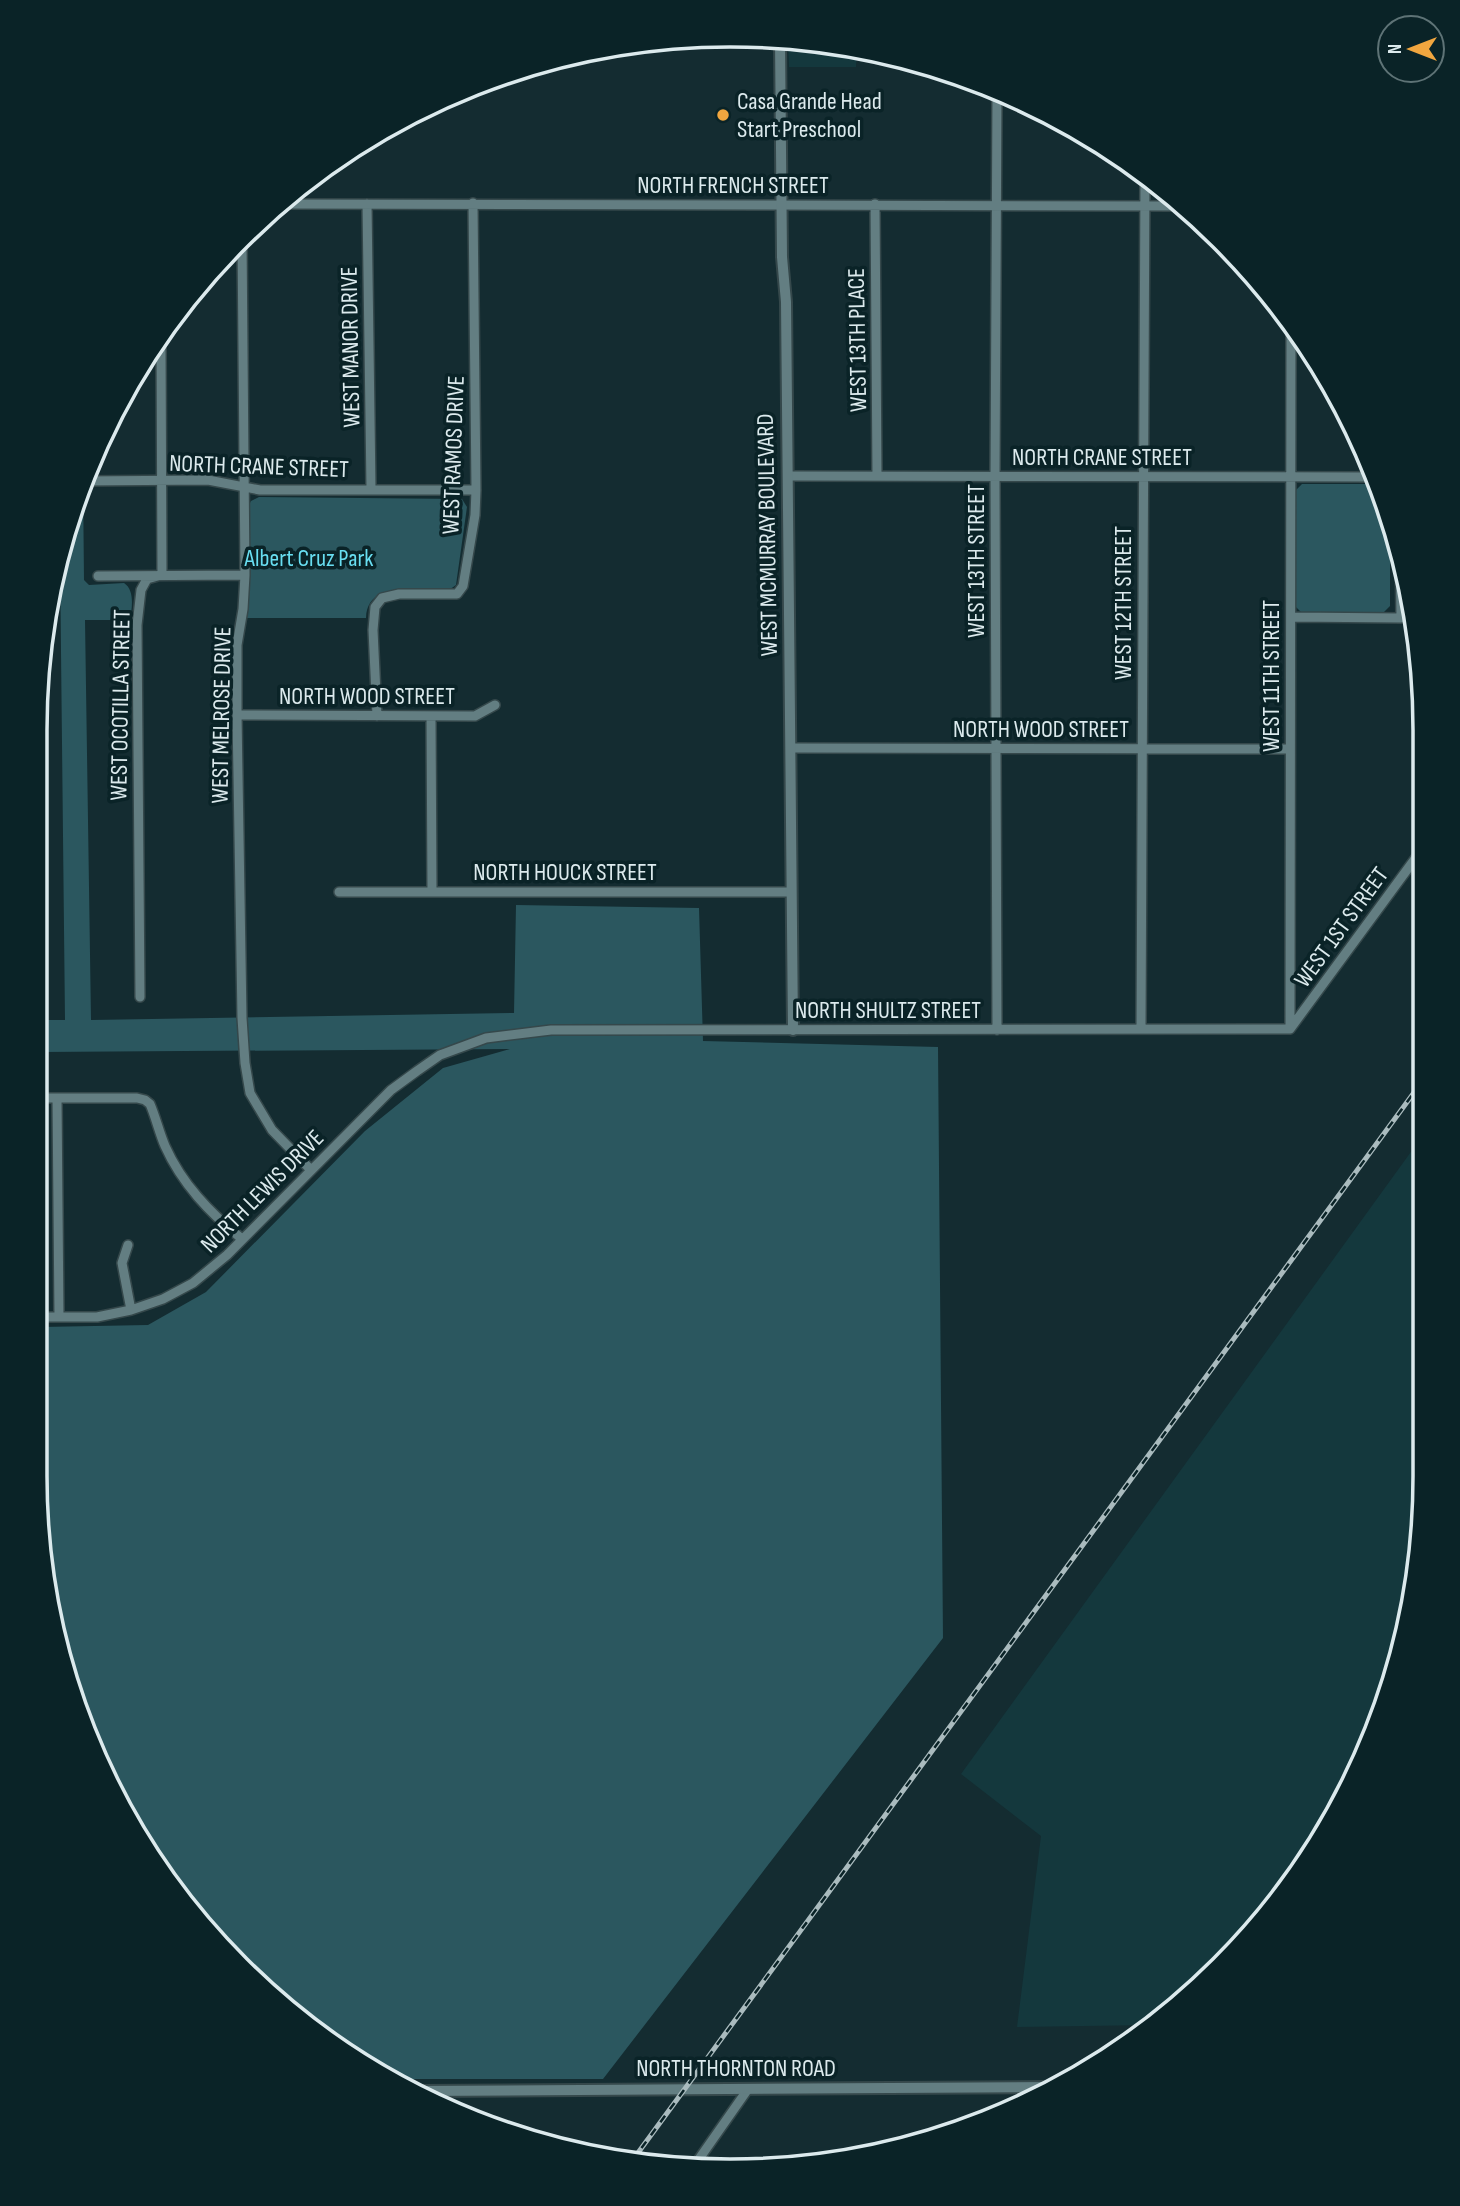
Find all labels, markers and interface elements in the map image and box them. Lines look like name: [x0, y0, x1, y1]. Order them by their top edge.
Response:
north arrow: [1376, 14, 1446, 84]
text: N: [1384, 44, 1407, 54]
place label: Casa Grande Head Start Preschool: [737, 87, 882, 144]
marker: Casa Grande Head Start Preschool: [715, 107, 731, 123]
street label: NORTH FRENCH STREET: [637, 171, 829, 200]
street label: WEST MANOR DRIVE: [335, 266, 366, 428]
street label: WEST 13TH PLACE: [842, 268, 873, 412]
street label: WEST RAMOS DRIVE: [436, 375, 471, 535]
street label: WEST MCMURRAY BOULEVARD: [751, 413, 784, 657]
street label: NORTH CRANE STREET: [1012, 443, 1192, 472]
street label: NORTH CRANE STREET: [169, 449, 350, 484]
street label: WEST 13TH STREET: [962, 484, 991, 638]
street label: WEST 12TH STREET: [1109, 526, 1138, 680]
park label: Albert Cruz Park: [244, 544, 373, 573]
street label: WEST 11TH STREET: [1257, 600, 1286, 752]
street label: WEST OCOTILLA STREET: [104, 609, 137, 801]
street label: WEST MELROSE DRIVE: [205, 626, 238, 804]
street label: NORTH WOOD STREET: [279, 682, 455, 711]
street label: NORTH WOOD STREET: [953, 715, 1129, 744]
street label: NORTH HOUCK STREET: [473, 858, 657, 887]
street label: WEST 1ST STREET: [1288, 861, 1395, 993]
street label: NORTH SHULTZ STREET: [795, 996, 981, 1025]
street label: NORTH LEWIS DRIVE: [195, 1124, 330, 1259]
street label: NORTH THORNTON ROAD: [636, 2054, 836, 2083]

